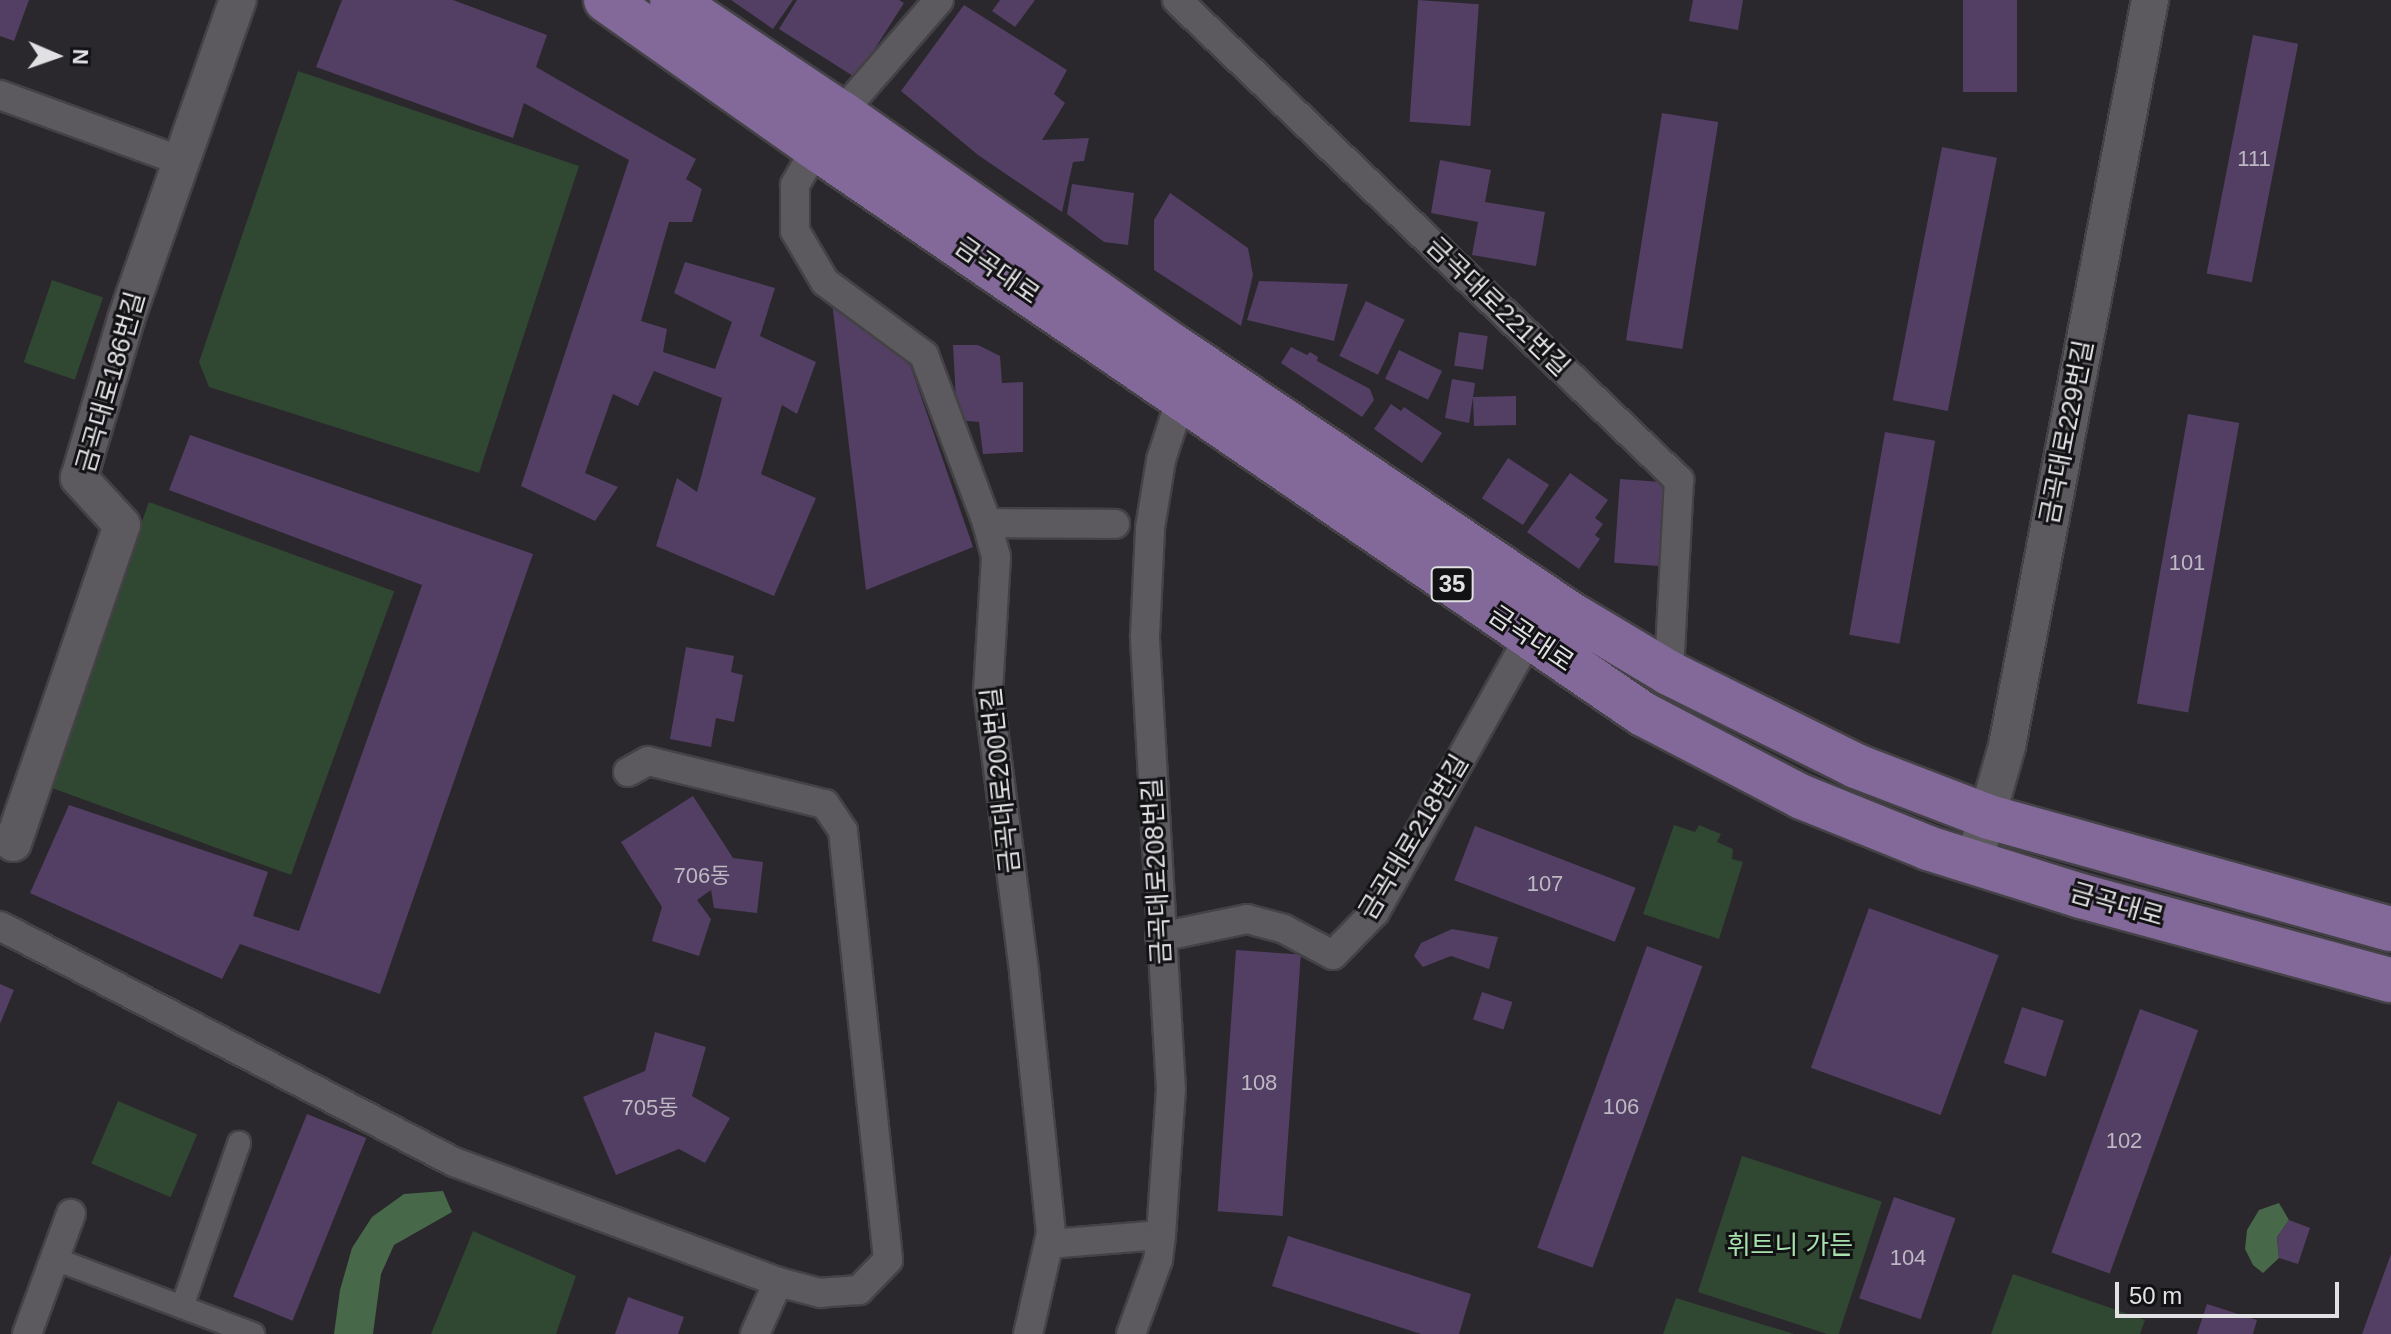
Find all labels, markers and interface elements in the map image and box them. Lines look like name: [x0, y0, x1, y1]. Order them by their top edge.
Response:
north arrow: [16, 16, 96, 96]
text: N: [68, 48, 93, 65]
house number: 111: [2237, 146, 2271, 172]
street label: 금곡대로: [949, 231, 1045, 311]
street label: 금곡대로221번길: [1420, 231, 1576, 383]
street label: 금곡대로186번길: [70, 288, 152, 476]
street label: 금곡대로229번길: [2034, 337, 2100, 527]
house number: 101: [2169, 550, 2205, 576]
road number: 35: [1430, 564, 1474, 604]
street label: 금곡대로: [1483, 599, 1579, 679]
street label: 금곡대로200번길: [976, 685, 1026, 875]
street label: 금곡대로218번길: [1352, 749, 1476, 925]
street label: 금곡대로208번길: [1137, 777, 1177, 965]
house number: 706동: [674, 863, 730, 889]
house number: 107: [1527, 871, 1563, 897]
street label: 금곡대로: [2067, 877, 2167, 933]
house number: 108: [1241, 1070, 1277, 1096]
house number: 106: [1603, 1094, 1639, 1120]
house number: 705동: [622, 1095, 678, 1121]
house number: 102: [2106, 1128, 2142, 1154]
park label: 휘트니 가든: [1727, 1230, 1853, 1262]
house number: 104: [1890, 1245, 1926, 1271]
scale bar: [2119, 1266, 2343, 1316]
text: 50 m: [2129, 1282, 2182, 1309]

